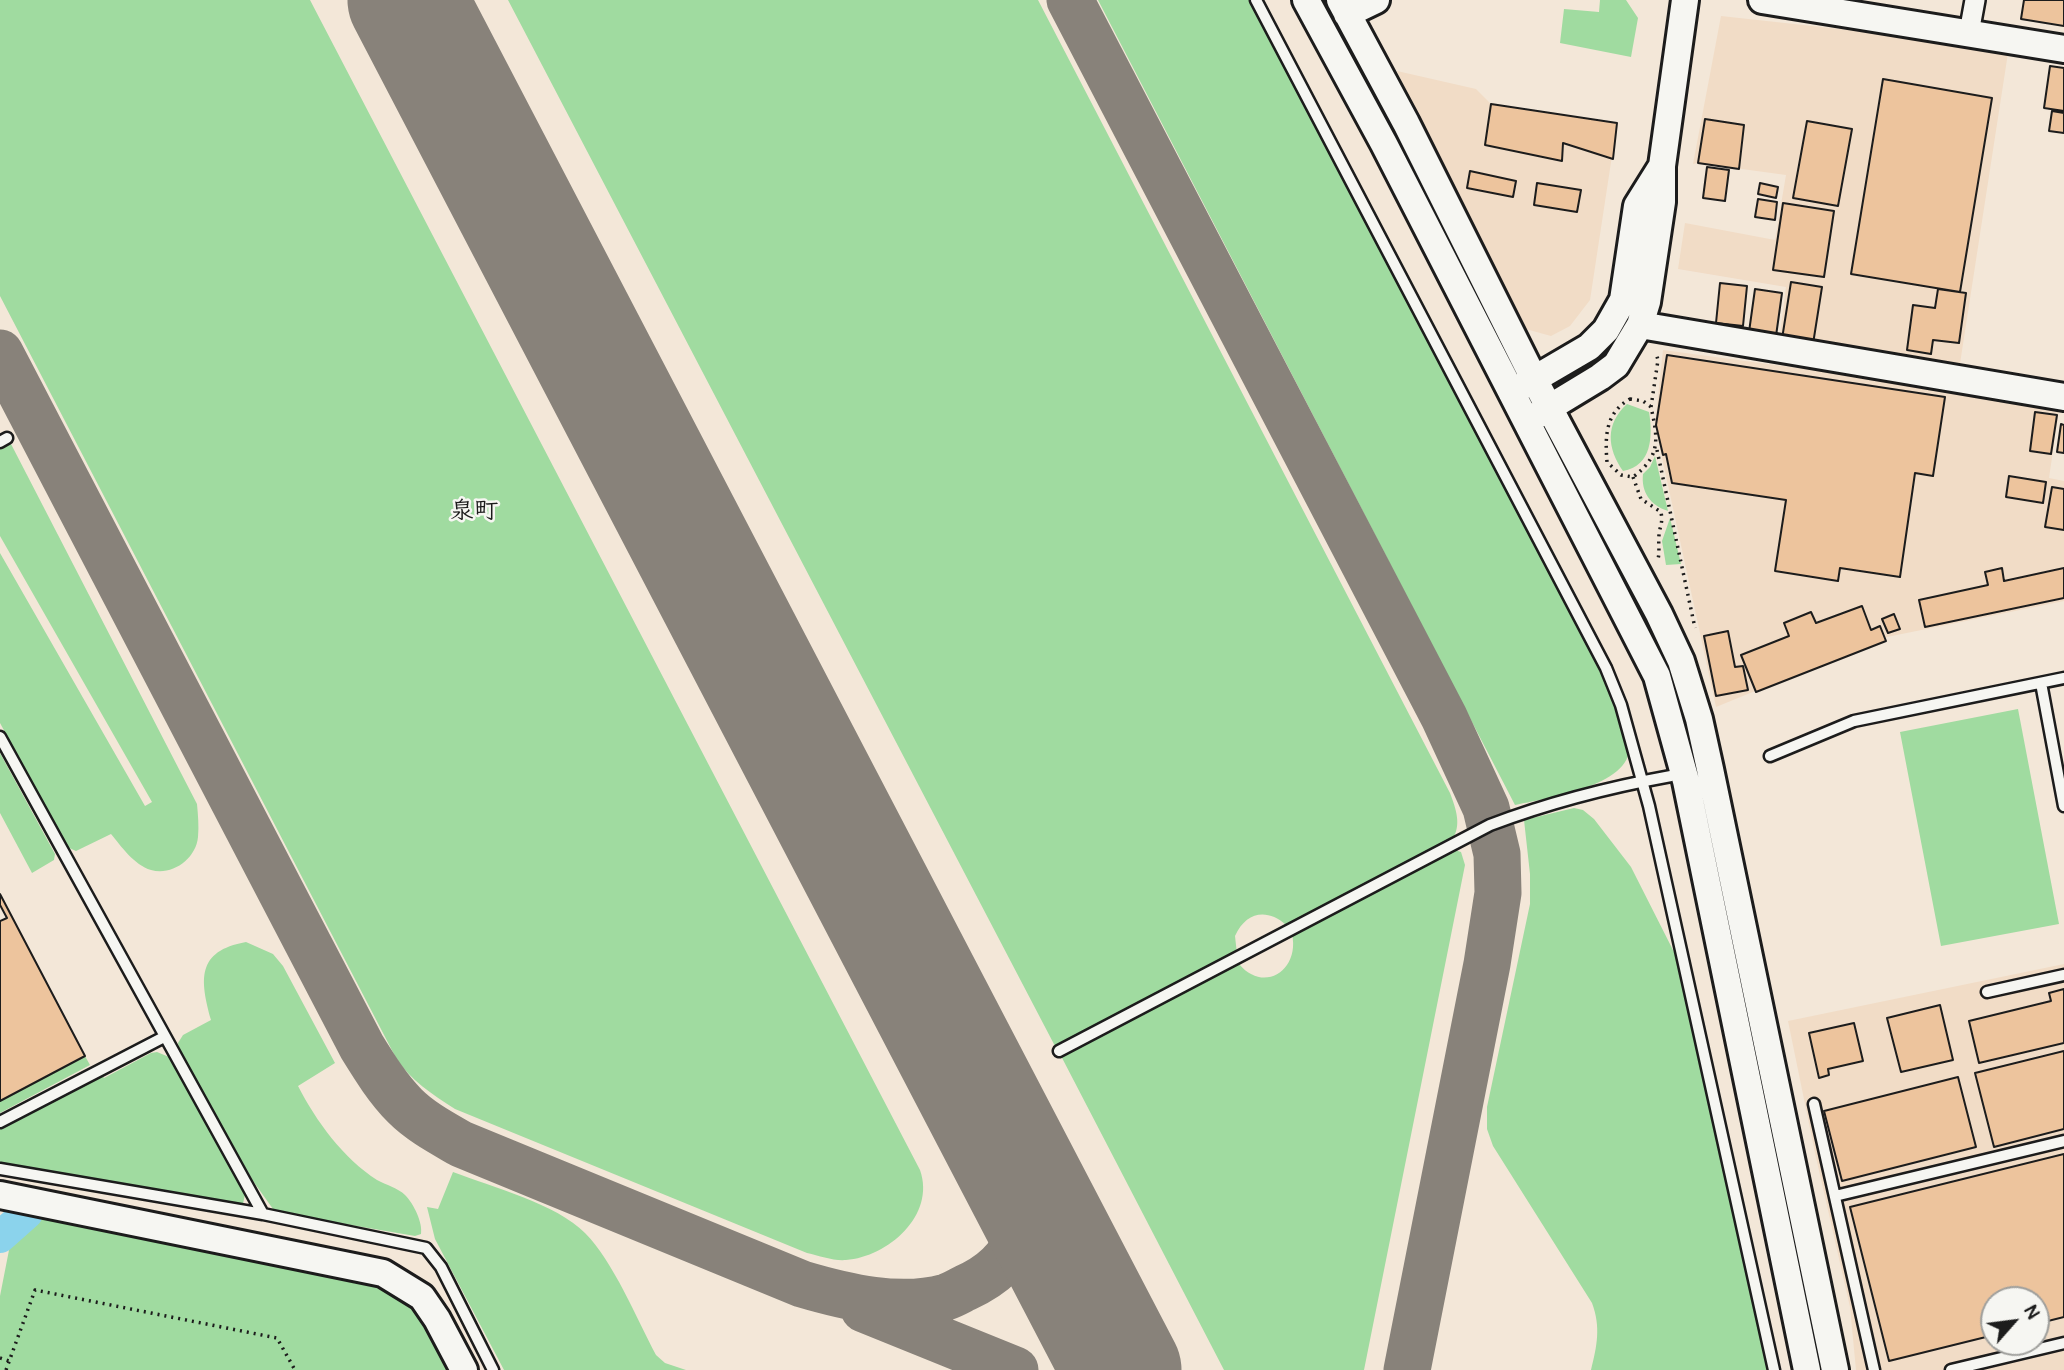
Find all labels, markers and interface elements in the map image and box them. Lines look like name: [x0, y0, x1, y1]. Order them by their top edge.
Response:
district label: 泉町: [450, 498, 498, 526]
north arrow: [1980, 1286, 2050, 1356]
text: N: [2018, 1301, 2045, 1323]

